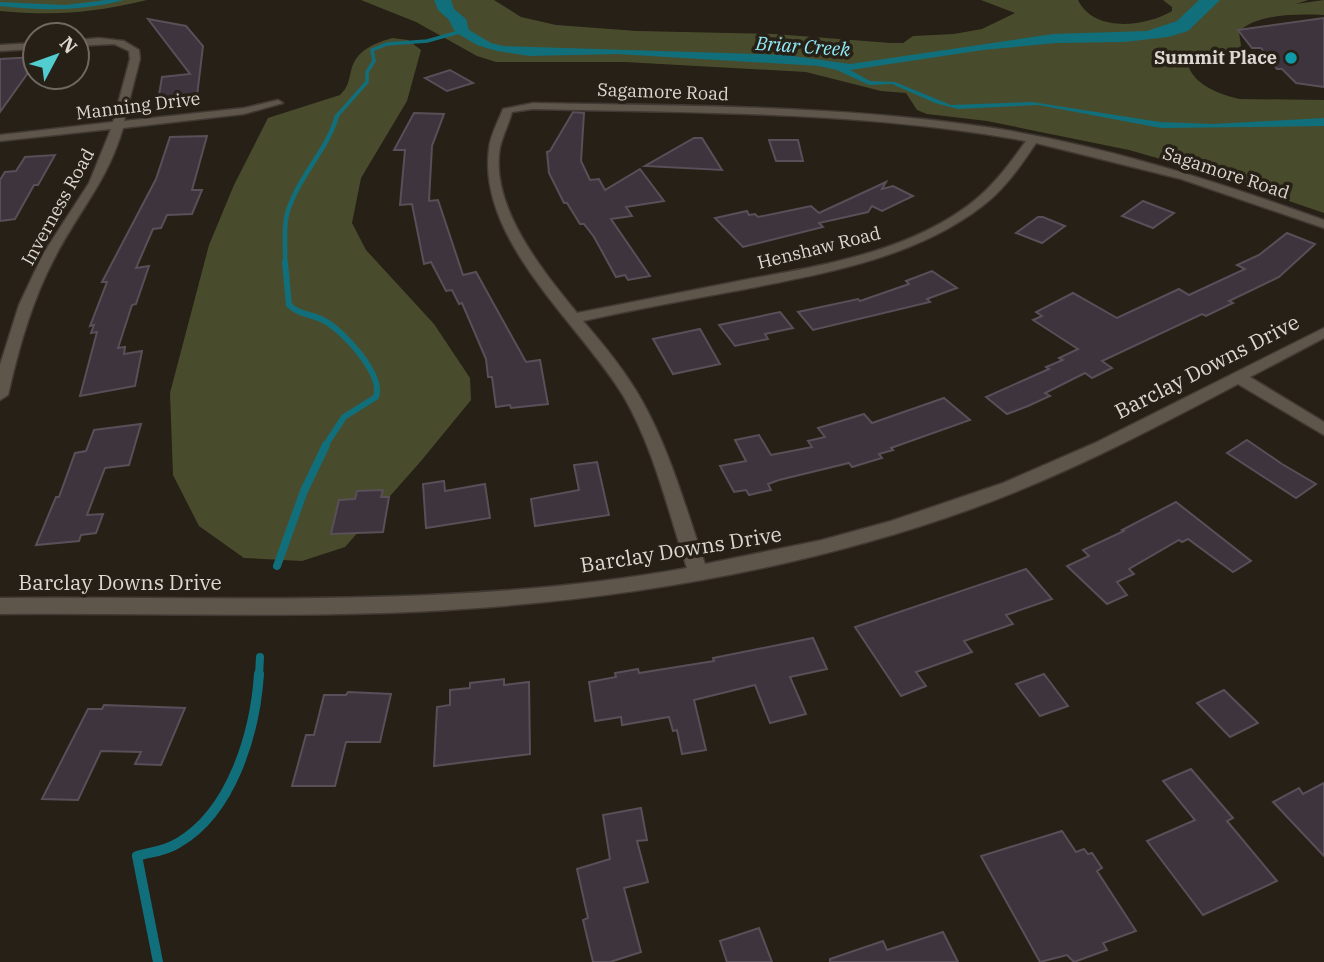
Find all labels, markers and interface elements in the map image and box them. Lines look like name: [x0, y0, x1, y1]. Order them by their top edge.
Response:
north arrow: [21, 21, 91, 91]
text: N: [55, 31, 83, 58]
water label: Briar Creek: [754, 31, 852, 61]
place label: Summit Place: [1154, 46, 1277, 69]
marker: Summit Place: [1283, 50, 1299, 66]
street label: Sagamore Road: [597, 78, 729, 105]
street label: Manning Drive: [74, 86, 201, 125]
street label: Sagamore Road: [1160, 141, 1292, 204]
street label: Inverness Road: [16, 144, 99, 269]
street label: Henshaw Road: [755, 221, 883, 274]
street label: Barclay Downs Drive: [1109, 307, 1304, 425]
street label: Barclay Downs Drive: [578, 519, 784, 579]
street label: Barclay Downs Drive: [18, 568, 222, 596]

